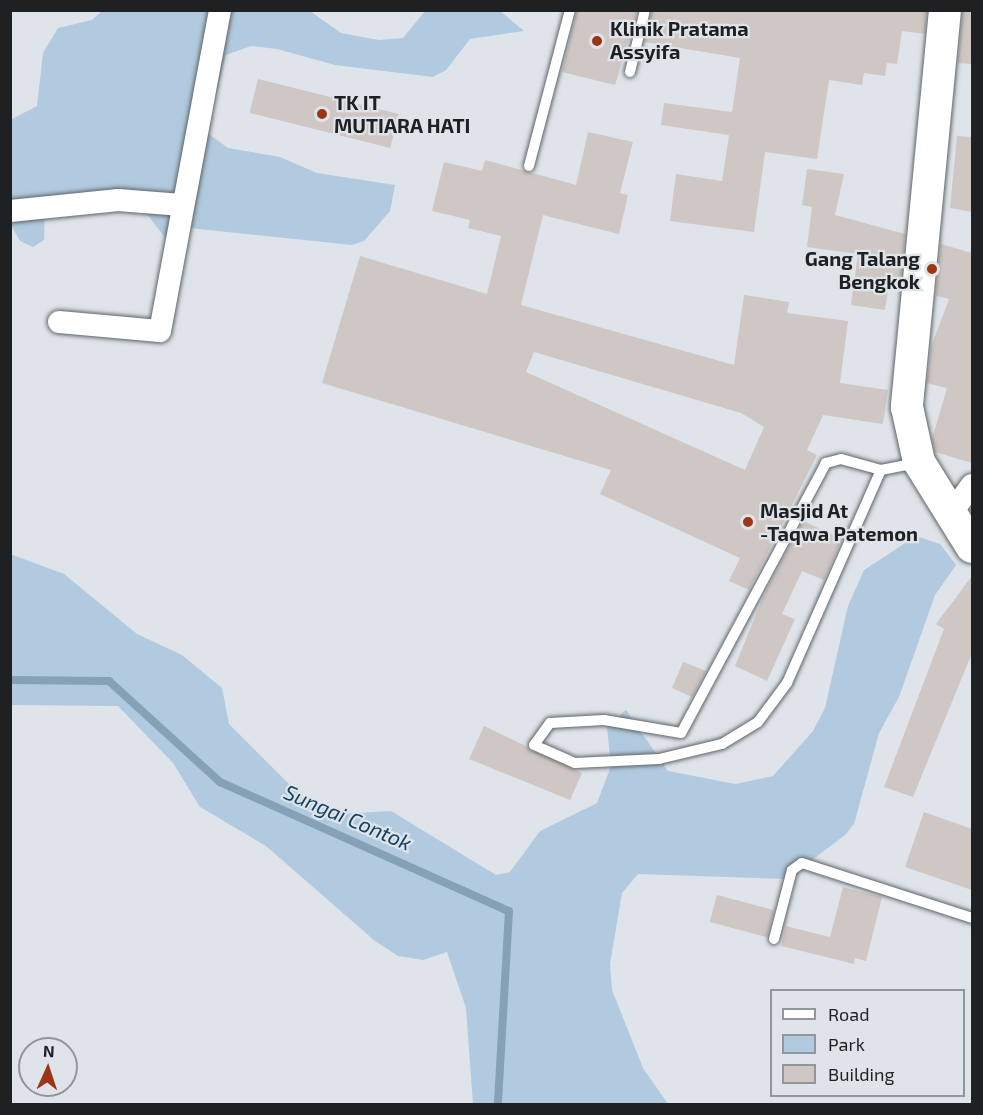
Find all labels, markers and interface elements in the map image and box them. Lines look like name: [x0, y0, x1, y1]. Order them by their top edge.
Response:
place label: Klinik Pratama Assyifa: [610, 17, 749, 64]
marker: Klinik Pratama Assyifa: [588, 32, 606, 50]
place label: TK IT MUTIARA HATI: [334, 90, 471, 137]
marker: TK IT MUTIARA HATI: [315, 107, 329, 121]
place label: Gang Talang Bengkok: [804, 246, 920, 293]
marker: Gang Talang Bengkok: [925, 262, 939, 276]
place label: Masjid At -Taqwa Patemon: [760, 498, 918, 545]
marker: Masjid At -Taqwa Patemon: [741, 515, 755, 529]
water label: Sungai Contok: [280, 779, 416, 855]
legend: [770, 989, 965, 1097]
text: Road: [828, 1003, 869, 1025]
text: Park: [828, 1033, 865, 1055]
north arrow: [18, 1037, 78, 1097]
text: N: [43, 1041, 55, 1060]
text: Building: [828, 1063, 895, 1085]

